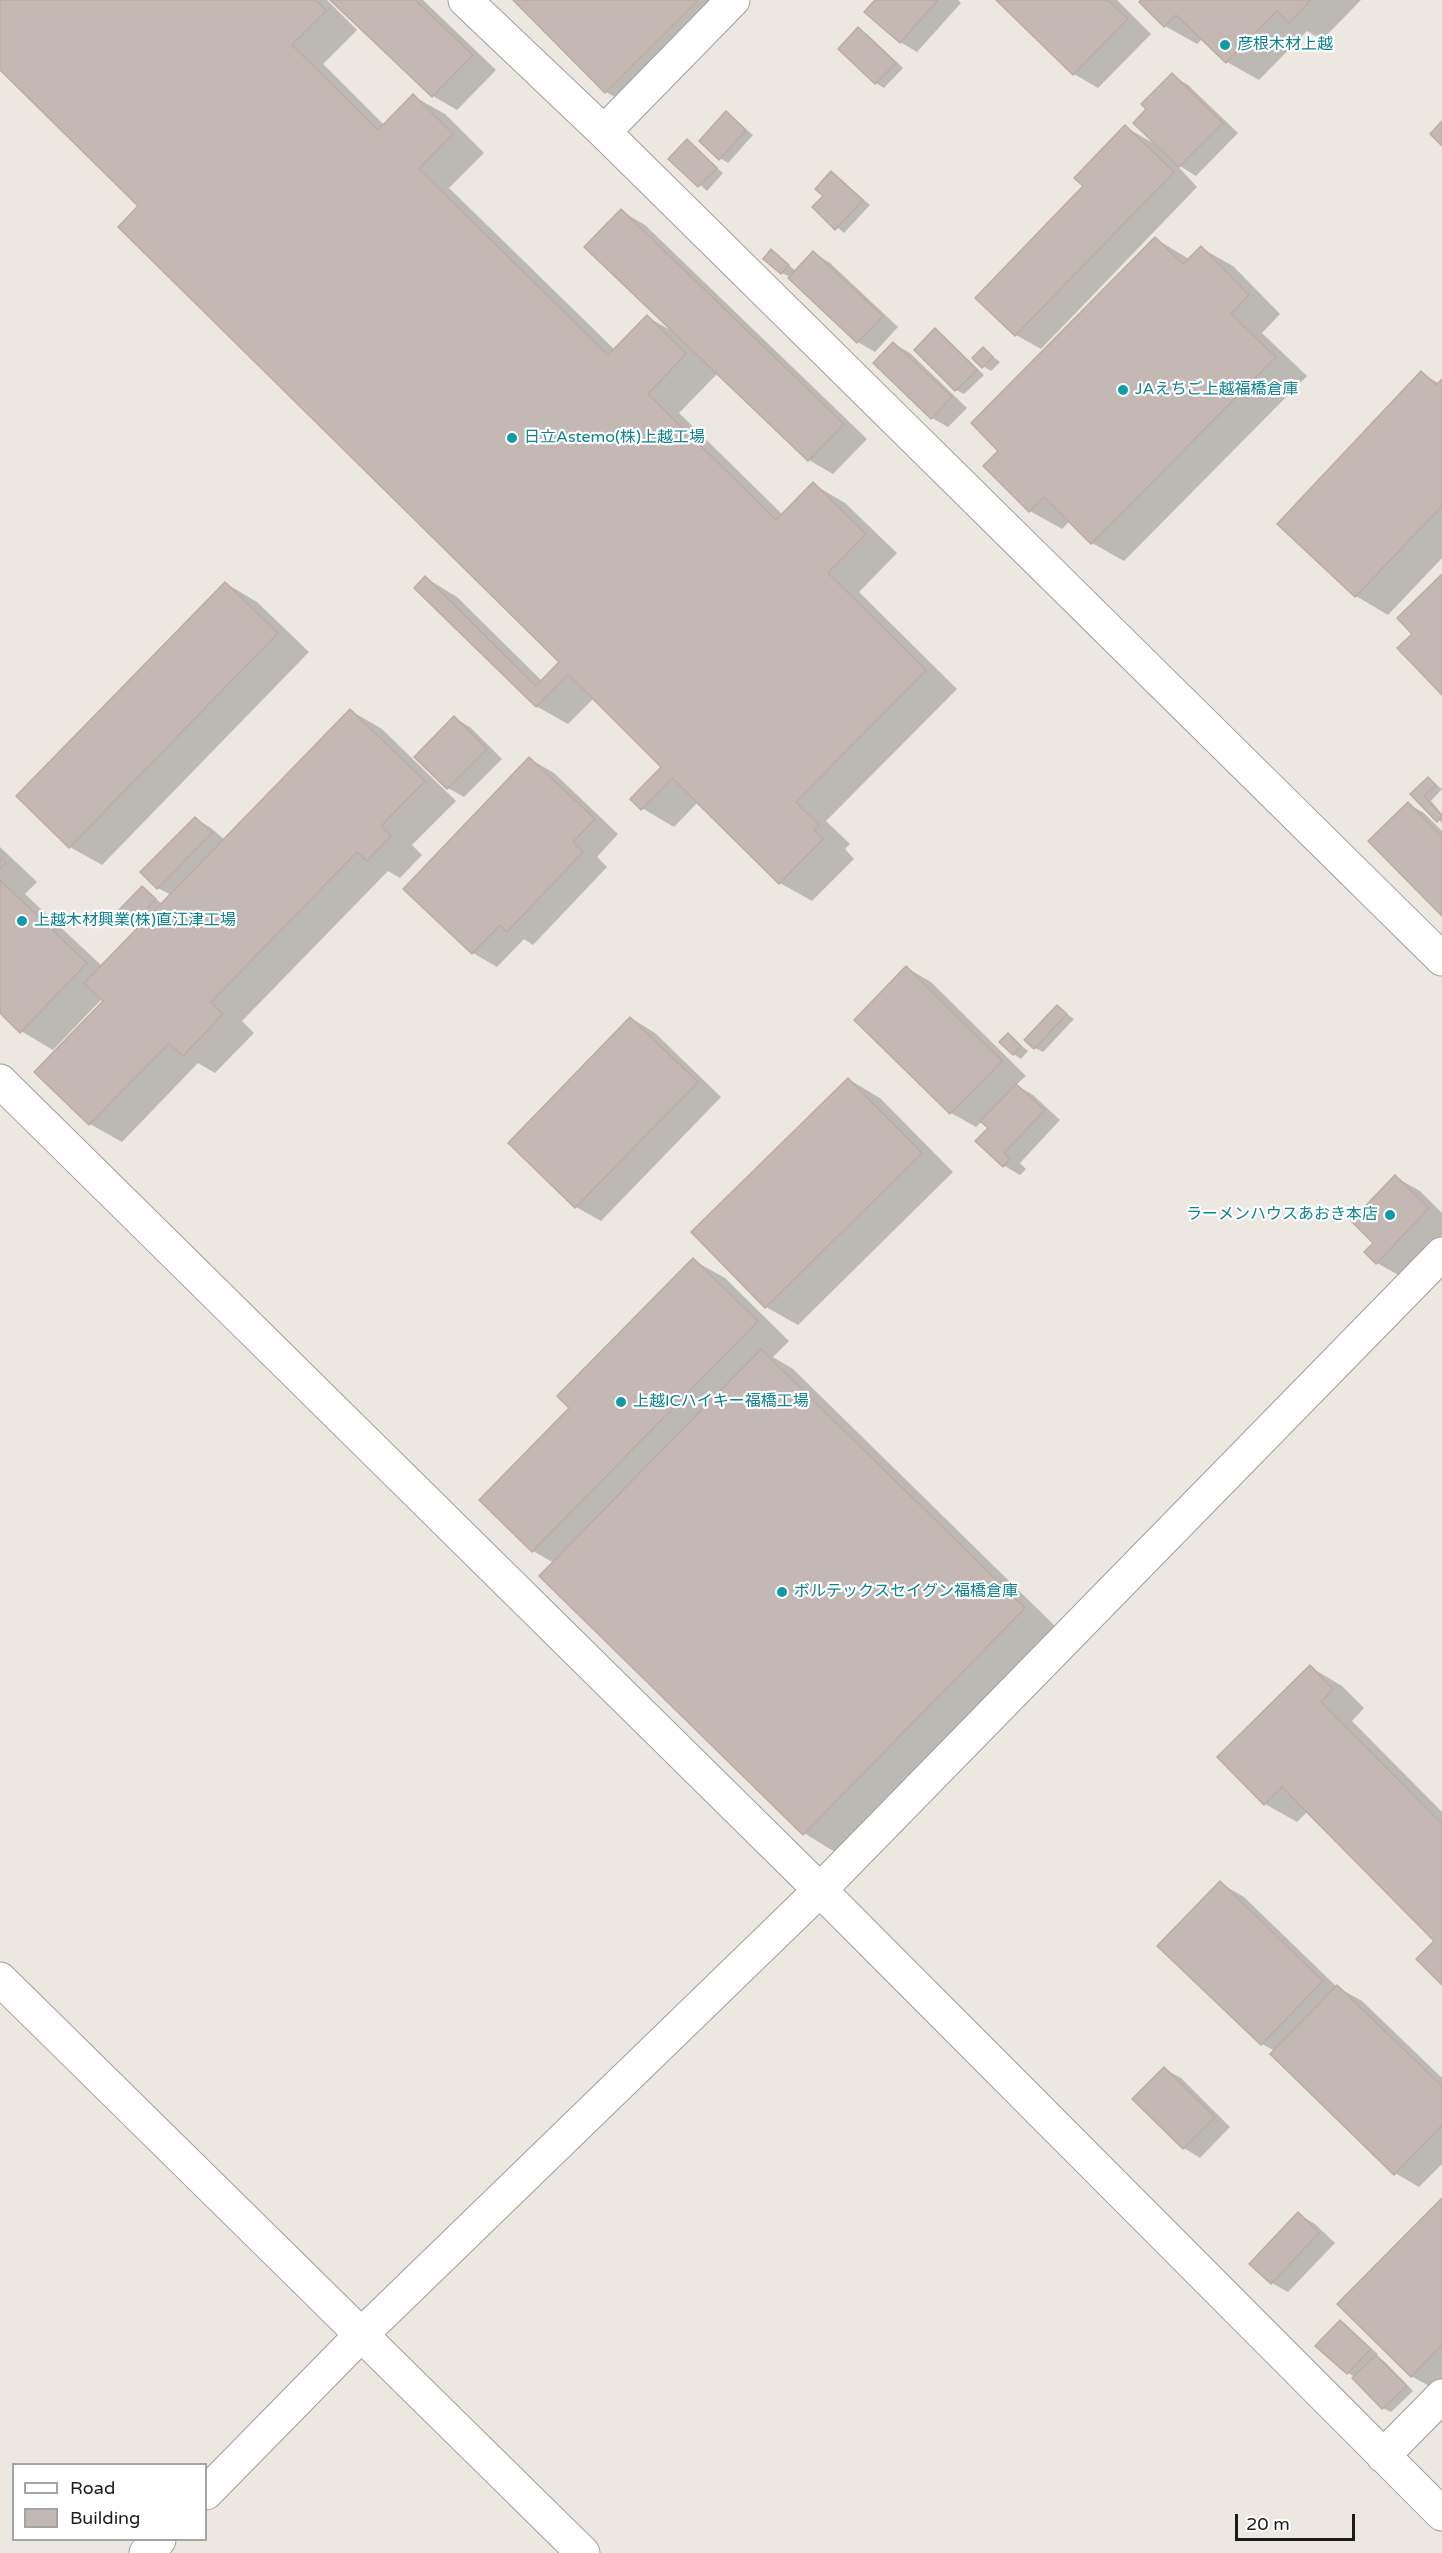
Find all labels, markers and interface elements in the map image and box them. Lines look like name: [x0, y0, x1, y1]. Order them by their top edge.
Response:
place label: 彦根木材上越: [1237, 35, 1333, 55]
marker: 彦根木材上越: [1218, 38, 1232, 52]
place label: JAえちご上越福橋倉庫: [1135, 380, 1298, 400]
marker: JAえちご上越福橋倉庫: [1116, 383, 1130, 397]
place label: 日立Astemo(株)上越工場: [524, 428, 705, 448]
marker: 日立Astemo(株)上越工場: [505, 431, 519, 445]
place label: 上越木材興業(株)直江津工場: [34, 911, 236, 931]
marker: 上越木材興業(株)直江津工場: [15, 914, 29, 928]
place label: ラーメンハウスあおき本店: [1186, 1205, 1378, 1225]
marker: ラーメンハウスあおき本店: [1383, 1208, 1397, 1222]
place label: 上越ICハイキー福橋工場: [633, 1392, 809, 1412]
marker: 上越ICハイキー福橋工場: [614, 1395, 628, 1409]
place label: ボルテックスセイグン福橋倉庫: [794, 1582, 1018, 1602]
marker: ボルテックスセイグン福橋倉庫: [775, 1585, 789, 1599]
legend: [12, 2463, 207, 2541]
text: Road: [70, 2477, 115, 2499]
scale bar: [1238, 2502, 1358, 2540]
text: Building: [70, 2507, 140, 2529]
text: 20 m: [1246, 2513, 1290, 2535]

